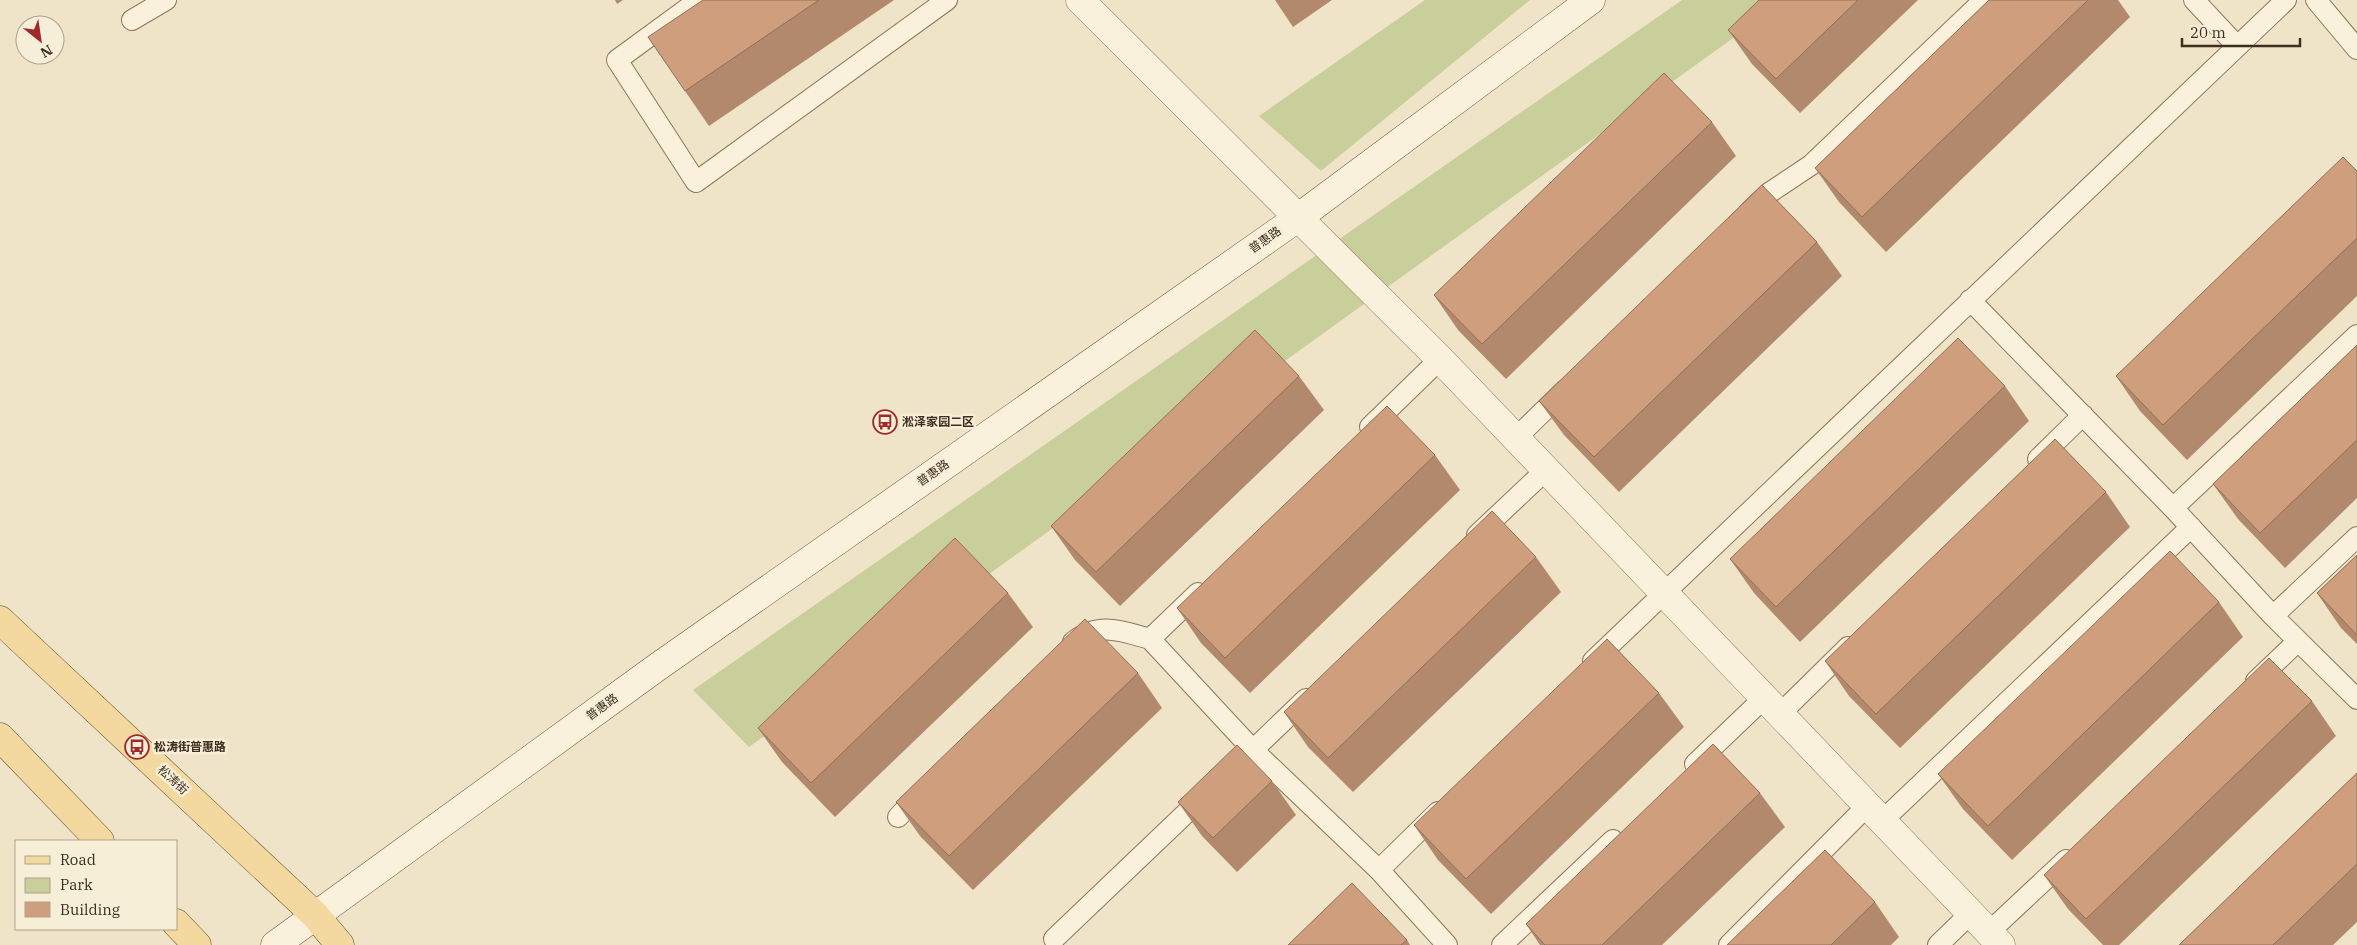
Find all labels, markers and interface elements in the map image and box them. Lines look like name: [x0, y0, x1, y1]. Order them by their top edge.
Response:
north arrow: [15, 15, 65, 65]
scale bar: [2182, 15, 2300, 47]
text: 20 m: [2190, 23, 2226, 42]
text: N: [37, 41, 56, 62]
street label: 普惠路: [1246, 223, 1284, 256]
bus stop icon: 淞泽家园二区: [872, 409, 898, 435]
place label: 淞泽家园二区: [902, 414, 974, 429]
street label: 普惠路: [914, 456, 952, 489]
street label: 普惠路: [583, 690, 621, 723]
bus stop icon: 松涛街普惠路: [124, 734, 150, 760]
place label: 松涛街普惠路: [154, 739, 226, 754]
street label: 松涛街: [155, 762, 192, 797]
legend: [15, 840, 178, 930]
text: Road: [60, 850, 96, 869]
text: Park: [60, 875, 93, 894]
text: Building: [60, 900, 120, 919]

